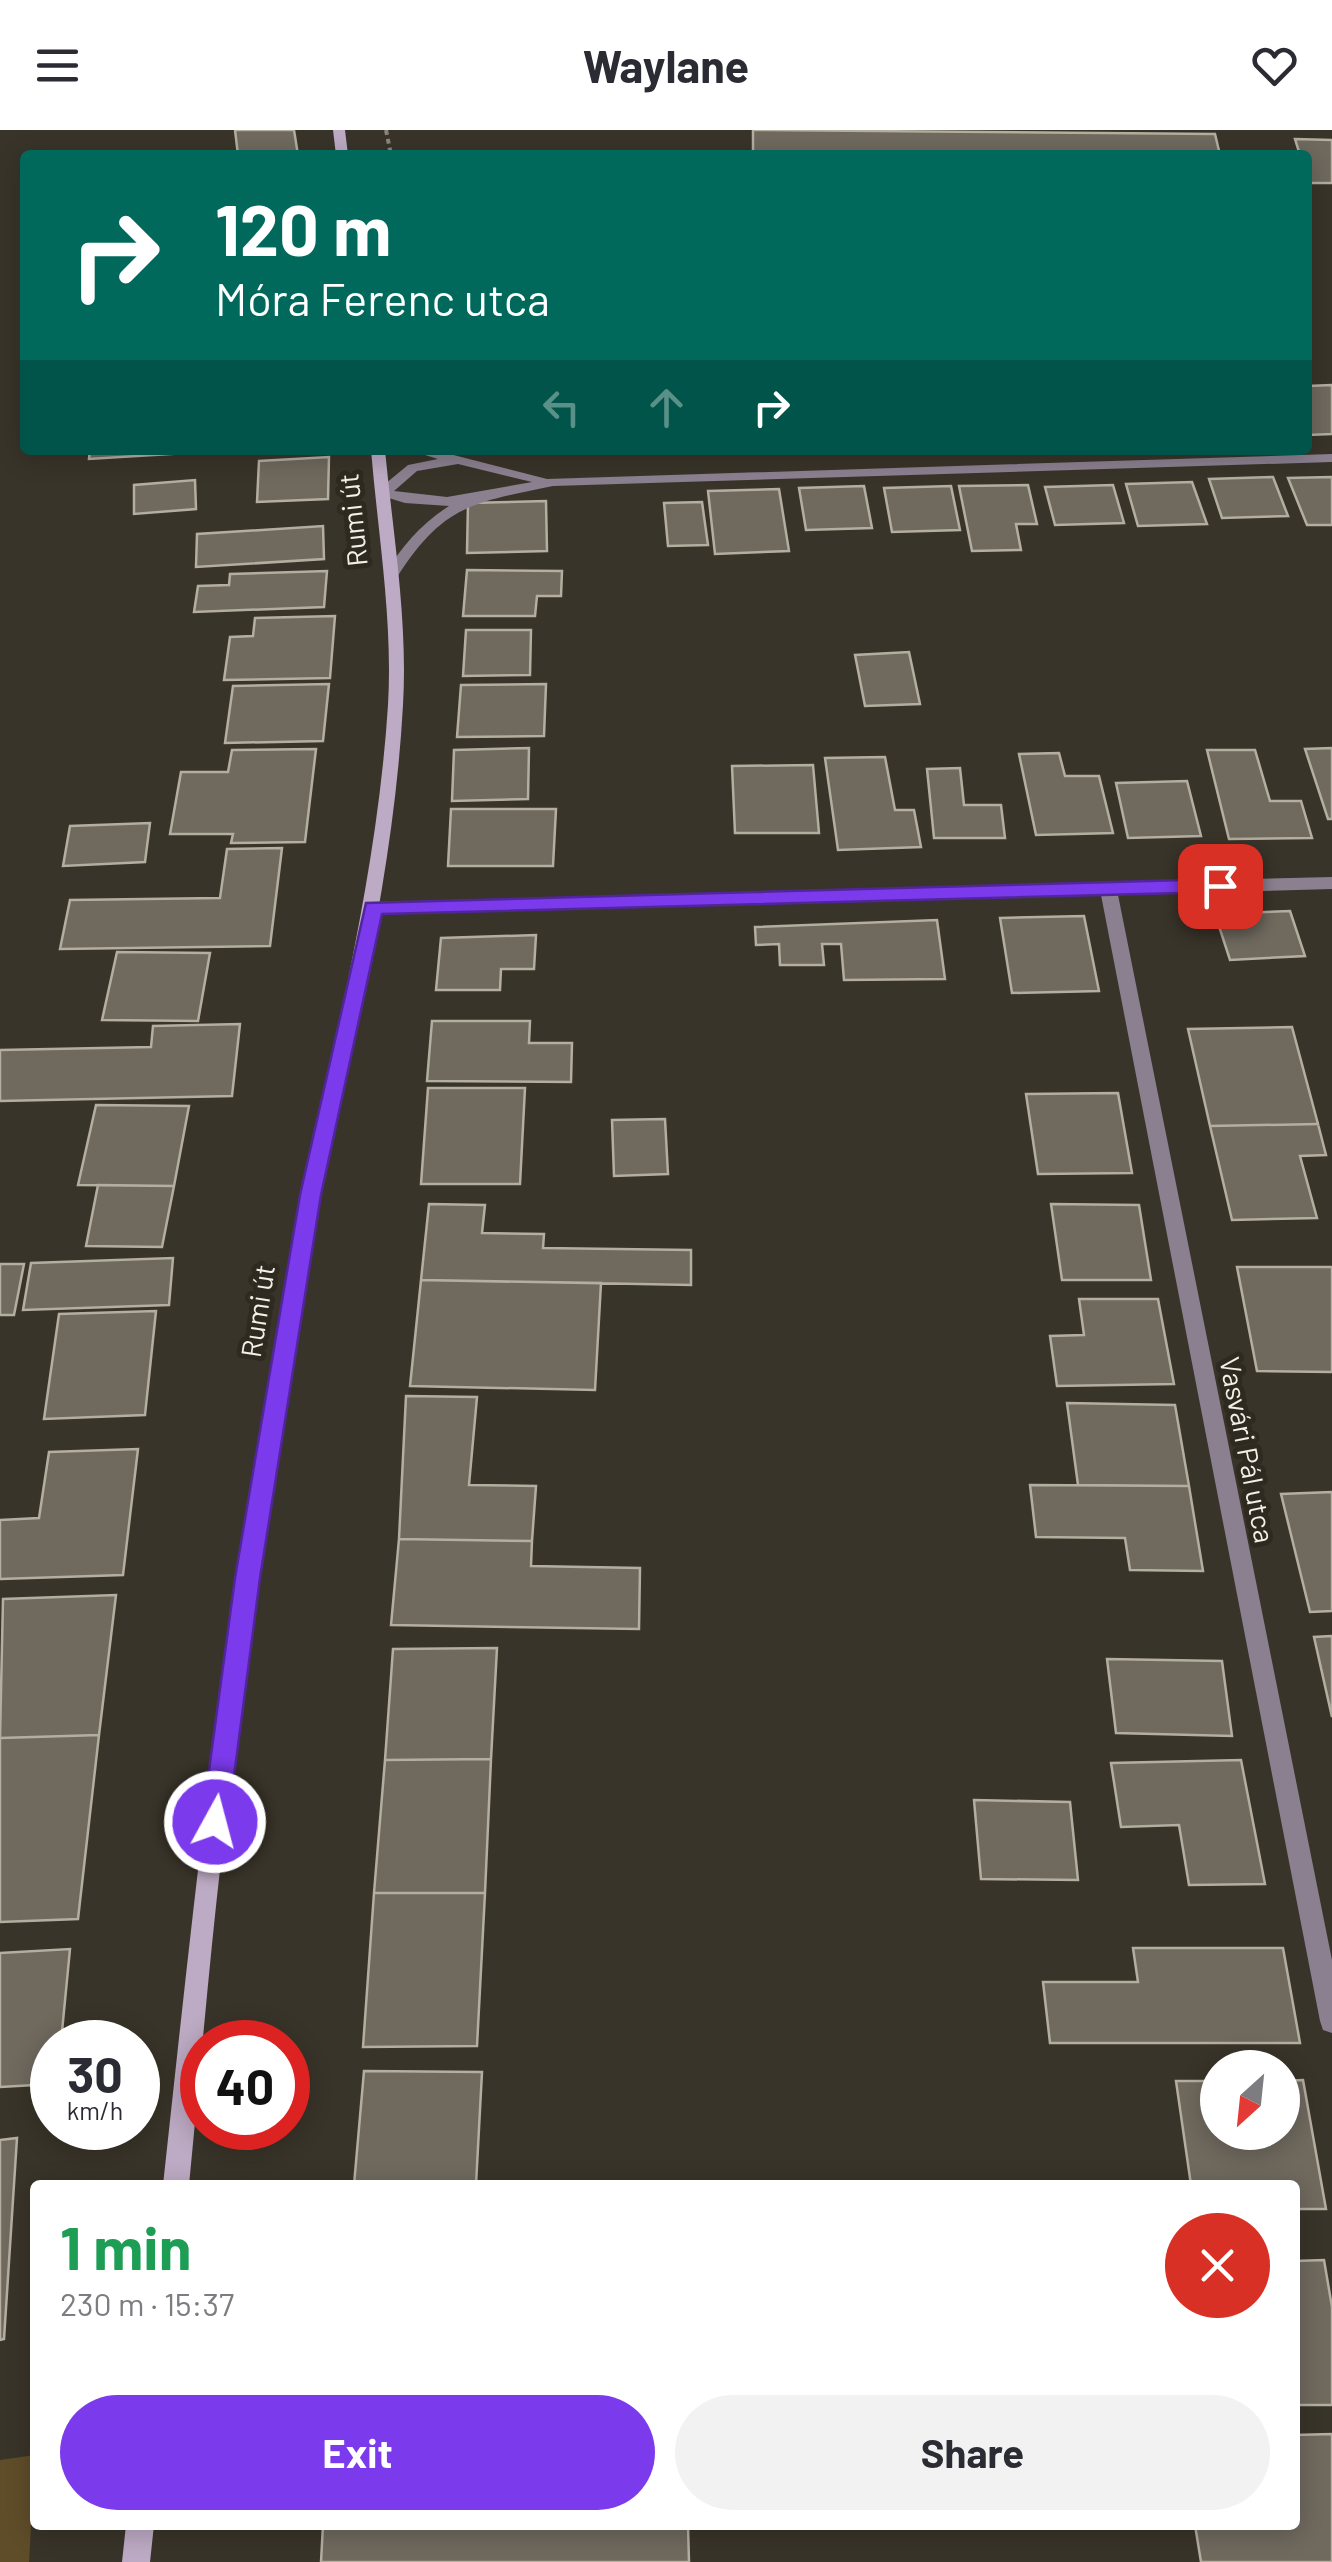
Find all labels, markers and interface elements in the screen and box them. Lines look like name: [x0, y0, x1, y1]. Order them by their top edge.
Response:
icon: menu: [30, 38, 85, 93]
text: Waylane: [583, 38, 749, 92]
icon: heart: [1247, 38, 1302, 93]
text: 120 m: [215, 186, 391, 270]
icon: right: [50, 190, 180, 320]
text: Móra Ferenc utca: [215, 271, 550, 325]
icon: left: [534, 380, 589, 435]
icon: ahead: [639, 380, 694, 435]
icon: right: [744, 380, 799, 435]
street label: Rumi út: [330, 472, 374, 568]
pin: [1178, 844, 1263, 929]
icon: arrive: [1193, 859, 1248, 914]
street label: Rumi út: [233, 1262, 281, 1360]
street label: Vasvári Pál utca: [1213, 1354, 1283, 1546]
position arrow: [163, 1770, 267, 1874]
speed limit sign: 40: [180, 2020, 310, 2150]
text: 30: [67, 2043, 123, 2103]
north arrow: [1200, 2050, 1300, 2150]
map controls: [1200, 2050, 1300, 2150]
text: km/h: [67, 2095, 123, 2125]
text: 1 min: [60, 2210, 191, 2282]
button: close: [1165, 2213, 1270, 2318]
text: 230 m · 15:37: [60, 2284, 234, 2322]
button: Exit: [60, 2395, 655, 2510]
button: Share: [675, 2395, 1270, 2510]

